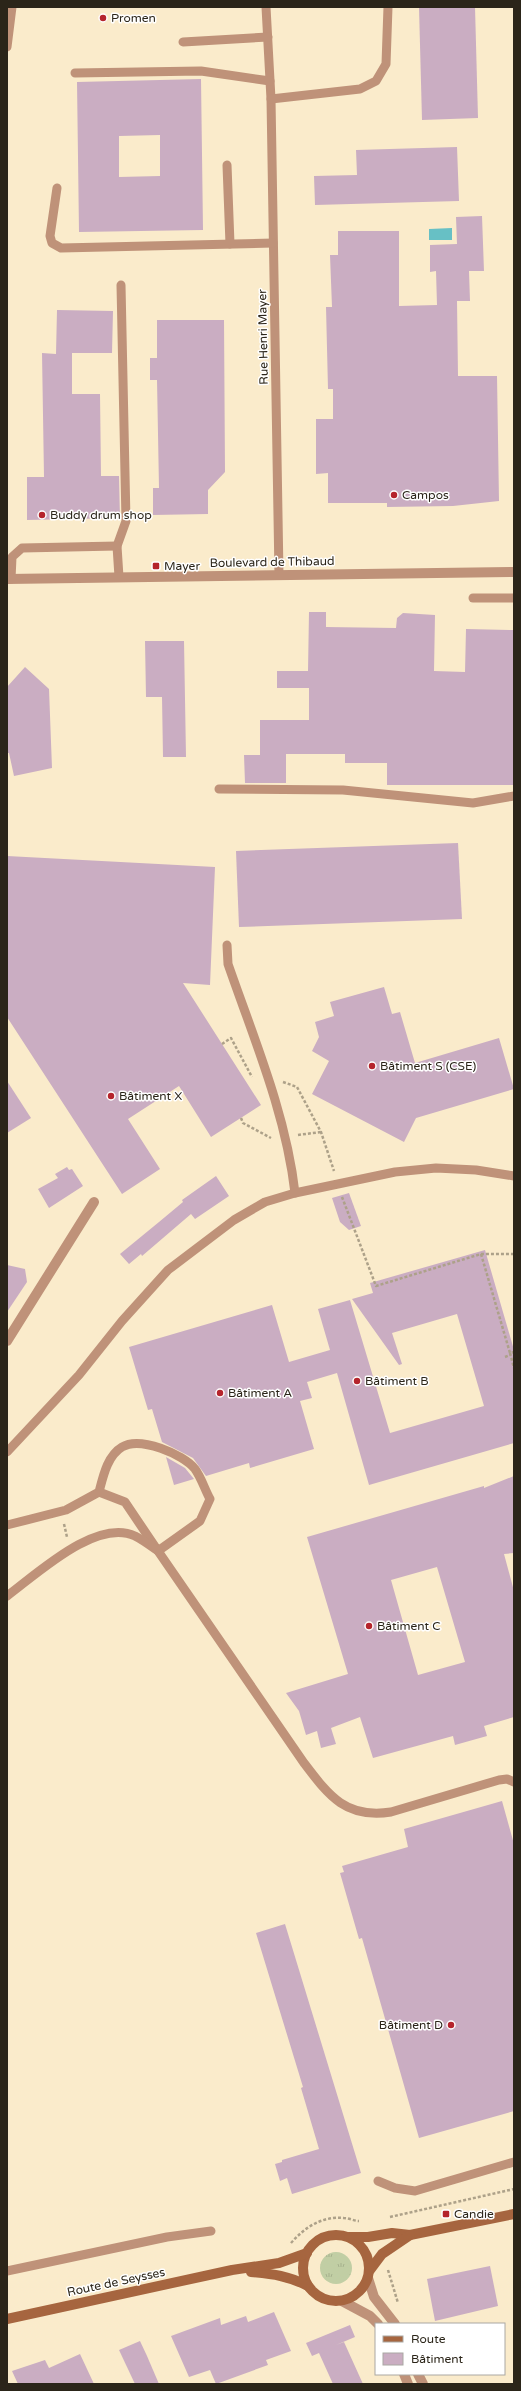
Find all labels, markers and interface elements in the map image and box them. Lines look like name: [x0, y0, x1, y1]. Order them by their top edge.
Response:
place label: Promen: [111, 11, 156, 25]
marker: Promen: [98, 13, 108, 23]
street label: Rue Henri Mayer: [255, 289, 271, 385]
place label: Campos: [402, 488, 449, 502]
marker: Campos: [389, 490, 399, 500]
place label: Buddy drum shop: [50, 508, 152, 522]
marker: Buddy drum shop: [37, 510, 47, 520]
street label: Boulevard de Thibaud: [209, 554, 335, 570]
place label: Mayer: [164, 559, 200, 573]
marker: Mayer: [151, 561, 161, 571]
place label: Bâtiment S (CSE): [380, 1059, 477, 1073]
marker: Bâtiment S (CSE): [367, 1061, 377, 1071]
place label: Bâtiment X: [119, 1089, 182, 1103]
marker: Bâtiment X: [106, 1091, 116, 1101]
place label: Bâtiment B: [365, 1374, 428, 1388]
marker: Bâtiment B: [352, 1376, 362, 1386]
place label: Bâtiment A: [228, 1386, 292, 1400]
marker: Bâtiment A: [215, 1388, 225, 1398]
place label: Bâtiment C: [377, 1619, 441, 1633]
marker: Bâtiment C: [364, 1621, 374, 1631]
place label: Bâtiment D: [379, 2018, 443, 2032]
marker: Bâtiment D: [446, 2020, 456, 2030]
place label: Candie: [454, 2207, 494, 2221]
marker: Candie: [441, 2209, 451, 2219]
street label: Route de Seysses: [66, 2265, 166, 2299]
legend: [375, 2323, 505, 2375]
text: Route: [411, 2332, 446, 2346]
text: Bâtiment: [411, 2352, 463, 2366]

